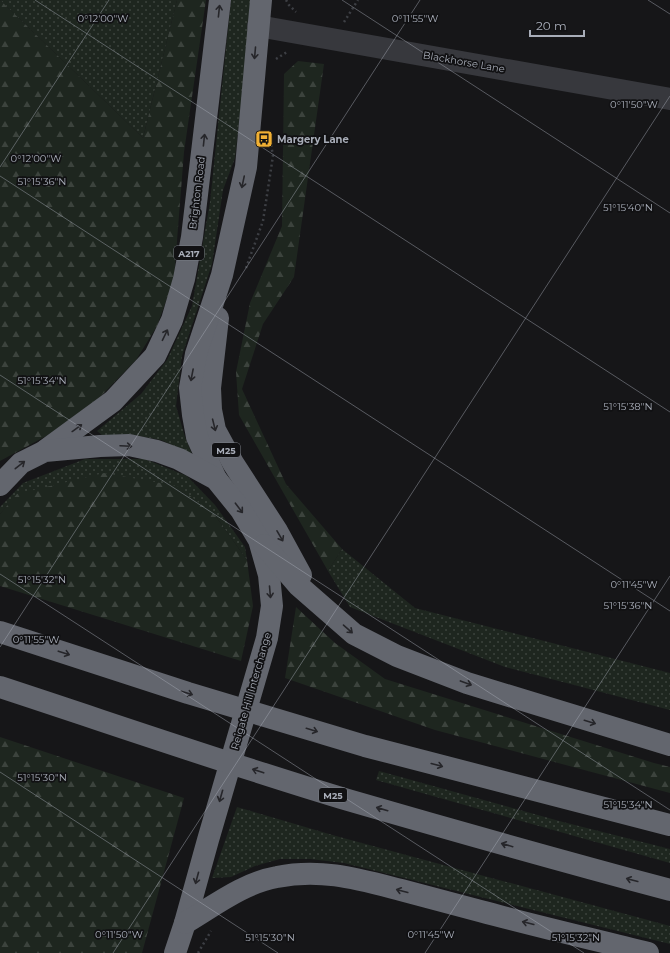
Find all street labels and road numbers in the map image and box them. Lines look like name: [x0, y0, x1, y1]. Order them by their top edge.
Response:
street label: Blackhorse Lane: [422, 48, 506, 76]
street label: Brighton Road: [186, 156, 208, 230]
road number: A217: [174, 246, 204, 260]
road number: M25: [212, 443, 240, 457]
street label: Reigate Hill Interchange: [228, 631, 274, 751]
road number: M25: [319, 788, 347, 802]

